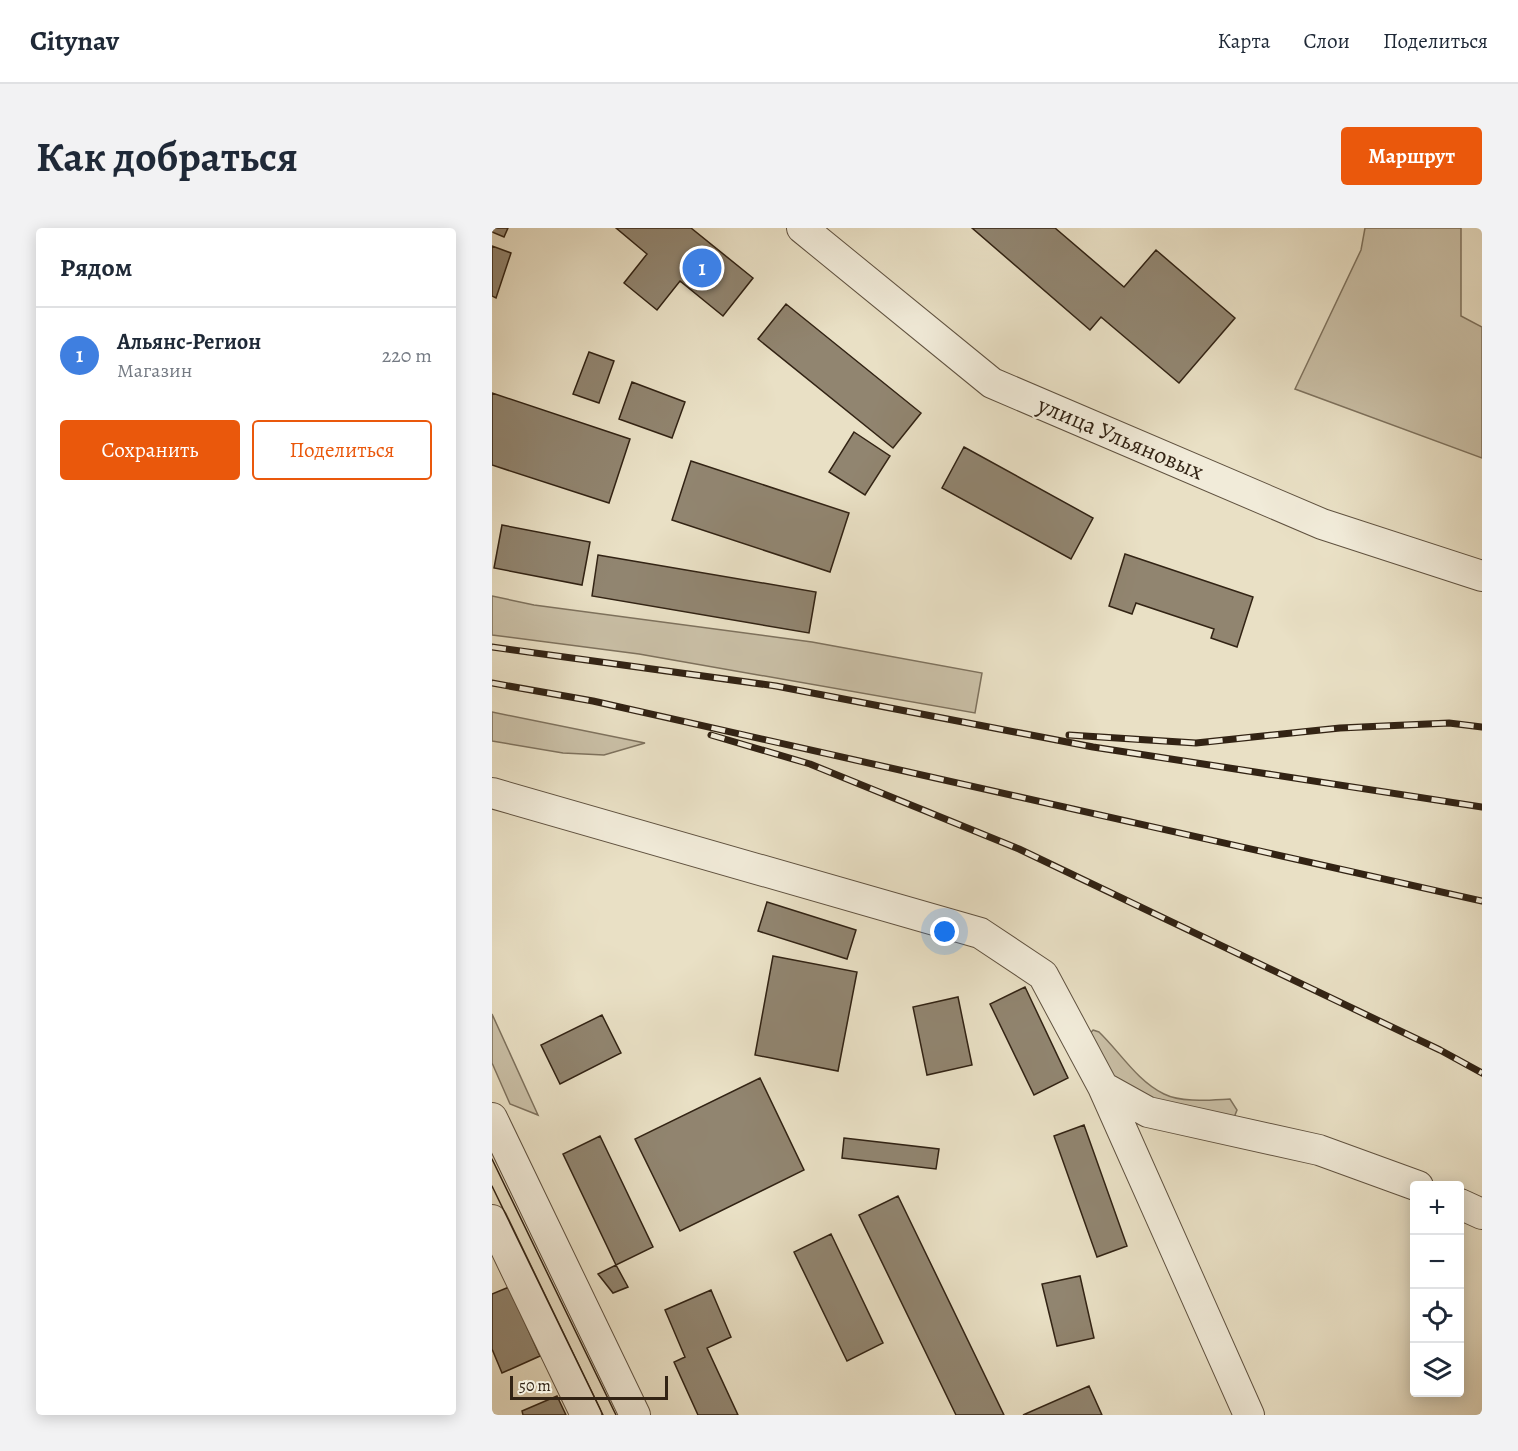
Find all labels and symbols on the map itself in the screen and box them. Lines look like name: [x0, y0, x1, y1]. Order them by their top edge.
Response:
pin: 1: [682, 246, 722, 291]
street label: улица Ульяновых: [1032, 388, 1209, 488]
your location: [930, 917, 959, 946]
scale bar: [510, 1373, 668, 1400]

